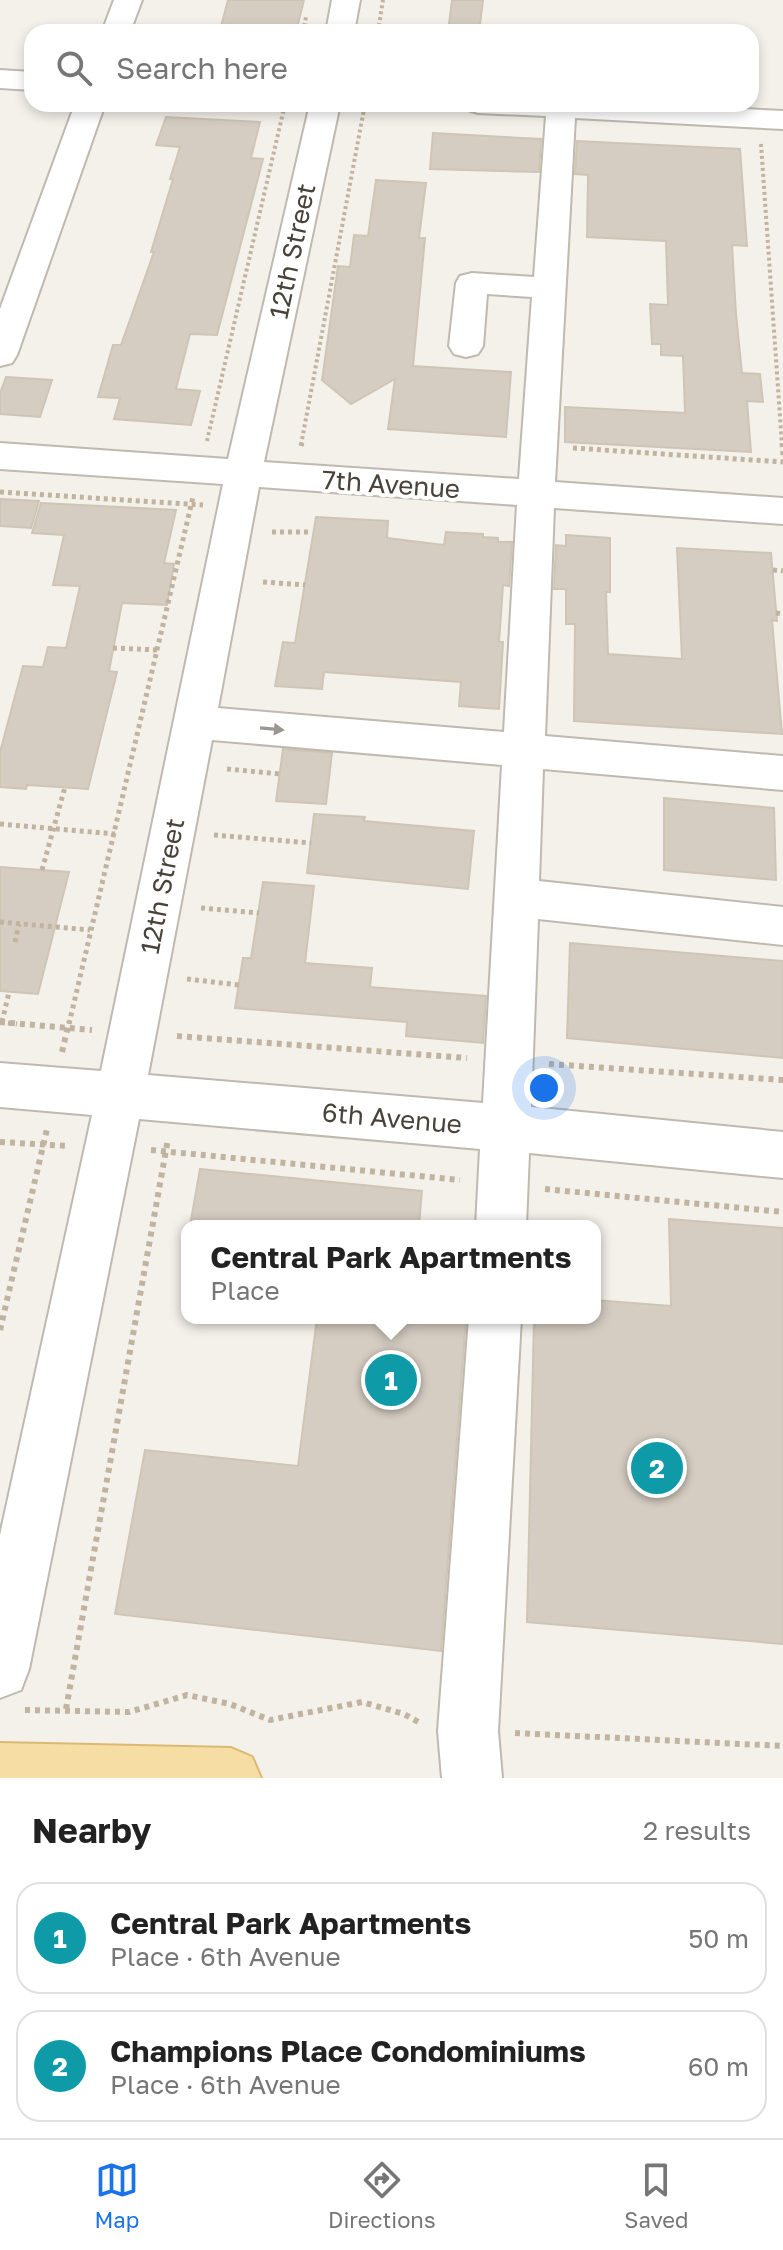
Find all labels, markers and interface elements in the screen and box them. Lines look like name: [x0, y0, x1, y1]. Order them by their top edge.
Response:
search box: [24, 24, 759, 112]
icon: search: [52, 46, 96, 90]
text: Search here: [116, 50, 288, 86]
street label: 12th Street: [263, 181, 321, 321]
street label: 7th Avenue: [321, 464, 461, 504]
one-way arrow: [260, 723, 285, 736]
street label: 12th Street: [134, 816, 190, 956]
your location: [524, 1068, 564, 1108]
street label: 6th Avenue: [321, 1096, 463, 1140]
popup: [181, 1220, 601, 1324]
text: Central Park Apartments: [210, 1239, 572, 1275]
text: Place: [210, 1275, 280, 1306]
pin: 1: [365, 1350, 417, 1410]
pin: 2: [631, 1438, 683, 1498]
text: Nearby: [32, 1810, 152, 1850]
text: 2 results: [643, 1815, 751, 1846]
text: Central Park Apartments: [110, 1905, 471, 1941]
text: 1: [53, 1923, 67, 1954]
text: 50 m: [688, 1923, 749, 1954]
text: Place · 6th Avenue: [110, 1941, 341, 1972]
text: Champions Place Condominiums: [110, 2033, 586, 2069]
text: 2: [52, 2051, 68, 2082]
text: 60 m: [688, 2051, 749, 2082]
text: Place · 6th Avenue: [110, 2069, 341, 2100]
tab: Map: [94, 2158, 139, 2233]
tab: Directions: [328, 2158, 436, 2233]
tab: Saved: [624, 2158, 689, 2233]

